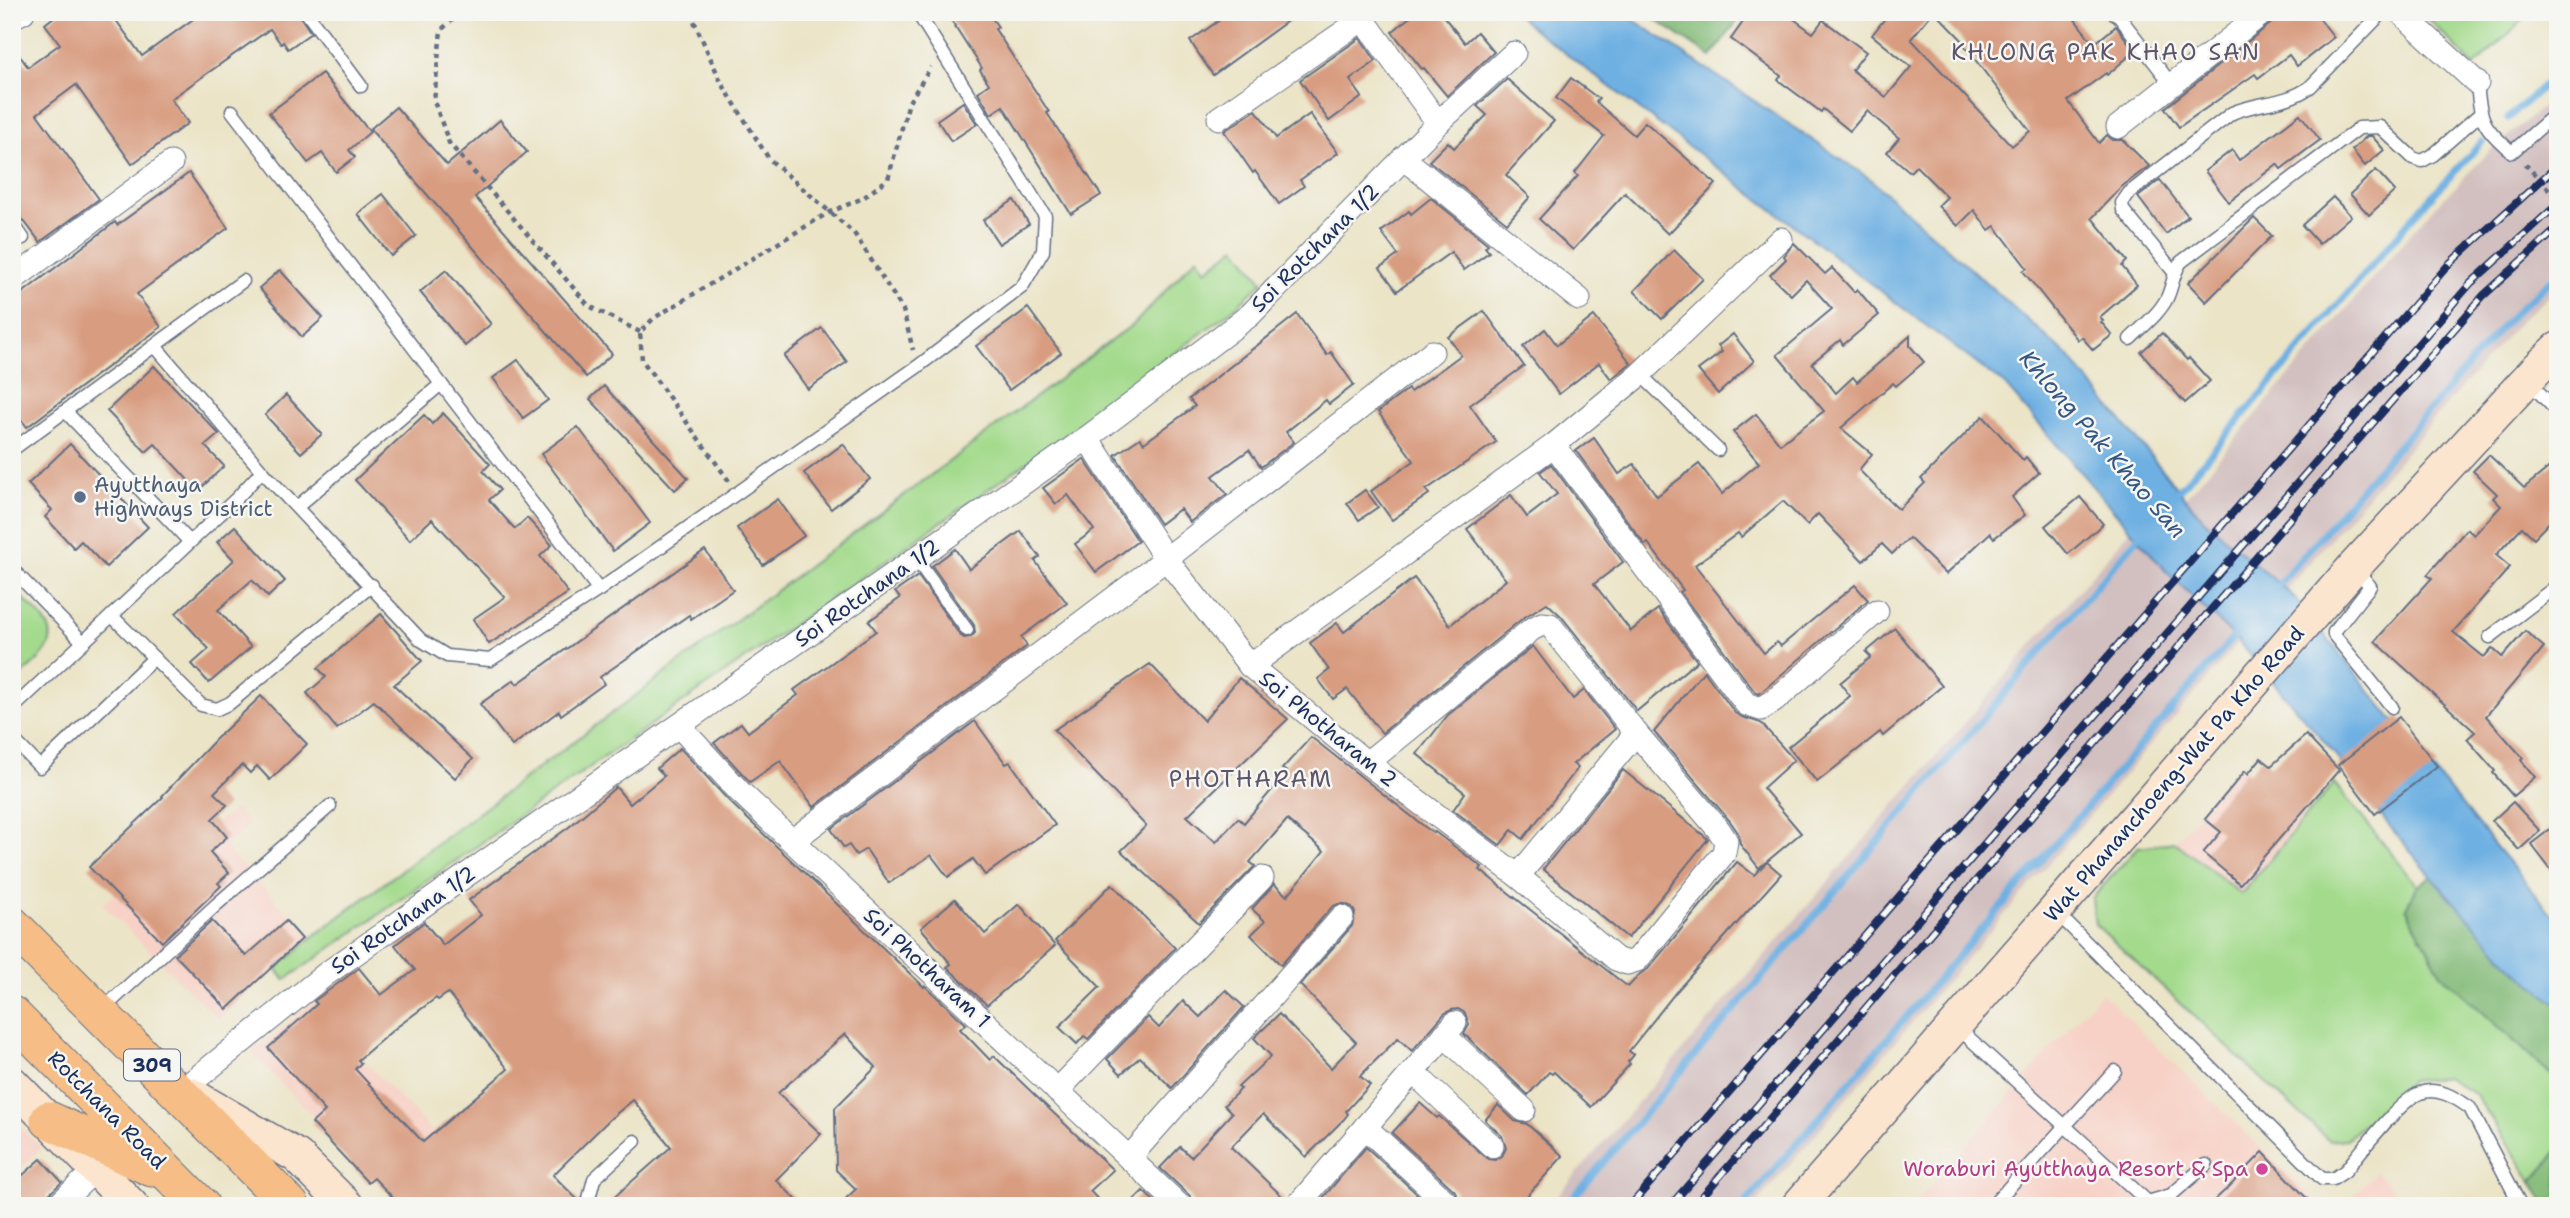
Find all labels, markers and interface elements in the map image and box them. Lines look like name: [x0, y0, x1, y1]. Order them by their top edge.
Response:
district label: KHLONG PAK KHAO SAN: [1951, 37, 2261, 67]
street label: Soi Rotchana 1/2: [1245, 178, 1385, 318]
water label: Khlong Pak Khao San: [2013, 344, 2193, 544]
place label: Ayutthaya Highways District: [94, 471, 273, 523]
marker: Ayutthaya Highways District: [72, 489, 88, 505]
street label: Soi Rotchana 1/2: [789, 532, 945, 654]
street label: Wat Phananchoeng-Wat Pa Kho Road: [2038, 620, 2310, 928]
street label: Soi Photharam 2: [1253, 665, 1403, 793]
district label: PHOTHARAM: [1169, 764, 1333, 794]
street label: Soi Rotchana 1/2: [325, 859, 481, 981]
street label: Soi Photharam 1: [857, 902, 997, 1034]
street label: Rotchana Road: [42, 1045, 172, 1175]
road number: 309: [124, 1050, 180, 1080]
place label: Woraburi Ayutthaya Resort & Spa: [1903, 1155, 2248, 1183]
marker: Woraburi Ayutthaya Resort & Spa: [2254, 1161, 2270, 1177]

